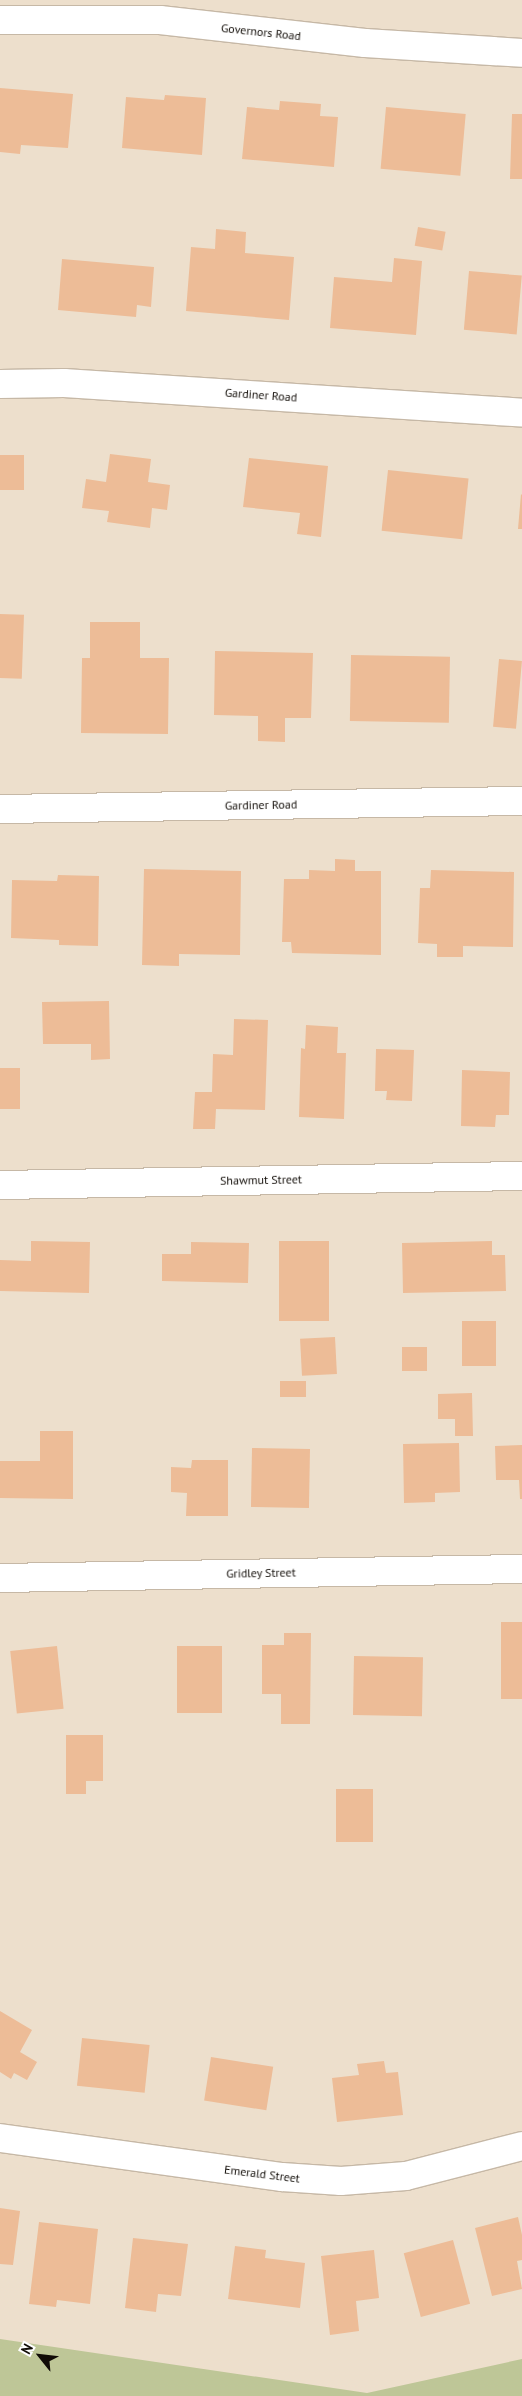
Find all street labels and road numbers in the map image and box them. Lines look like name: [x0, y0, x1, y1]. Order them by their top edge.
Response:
street label: Governors Road: [220, 21, 302, 43]
street label: Gardiner Road: [224, 385, 298, 405]
street label: Gardiner Road: [225, 797, 297, 813]
street label: Shawmut Street: [220, 1172, 302, 1188]
street label: Gridley Street: [226, 1565, 296, 1581]
street label: Emerald Street: [223, 2162, 301, 2186]

